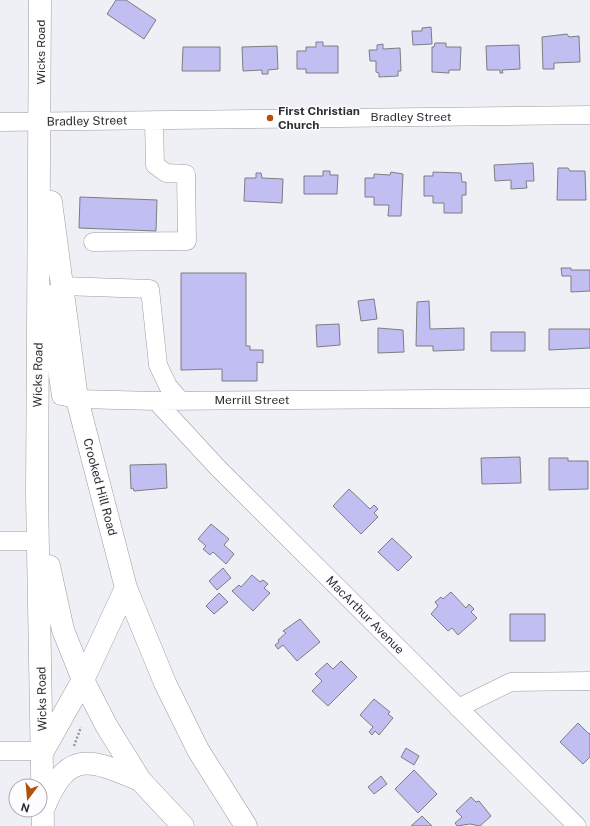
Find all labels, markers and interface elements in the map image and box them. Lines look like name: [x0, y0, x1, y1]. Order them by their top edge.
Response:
street label: Wicks Road: [34, 20, 48, 84]
place label: First Christian Church: [278, 104, 360, 132]
street label: Bradley Street: [371, 110, 452, 124]
street label: Bradley Street: [46, 113, 128, 129]
marker: First Christian Church: [265, 113, 275, 123]
street label: Wicks Road: [30, 342, 46, 408]
street label: Merrill Street: [215, 393, 290, 407]
street label: Crooked Hill Road: [80, 437, 120, 537]
street label: MacArthur Avenue: [323, 573, 407, 657]
street label: Wicks Road: [34, 666, 50, 732]
north arrow: [8, 778, 48, 818]
text: N: [19, 801, 31, 815]

